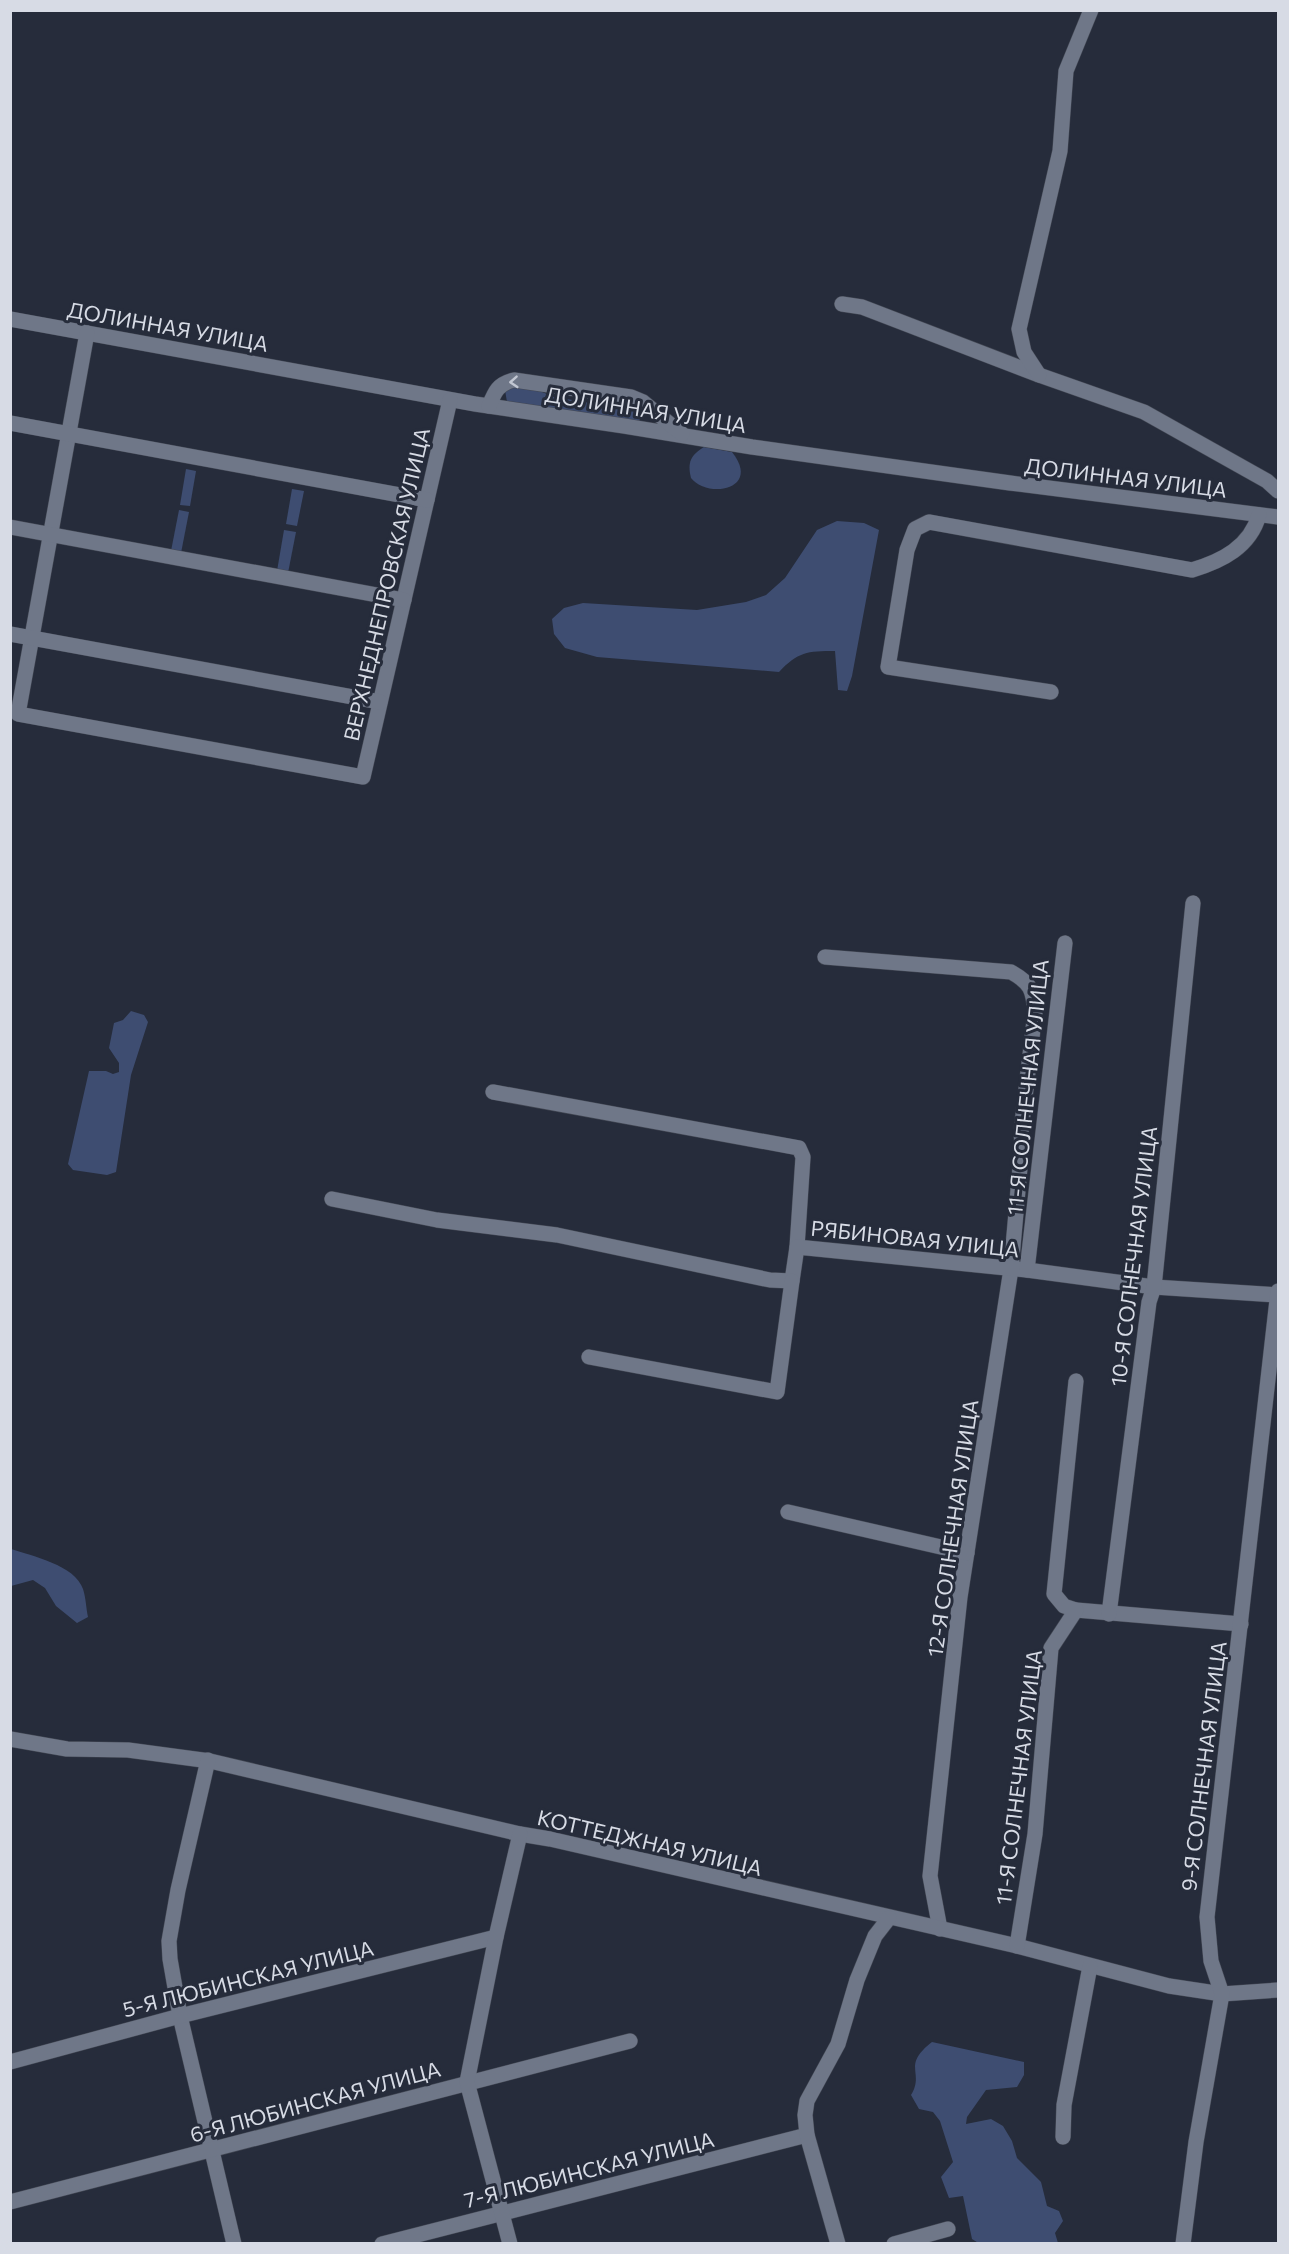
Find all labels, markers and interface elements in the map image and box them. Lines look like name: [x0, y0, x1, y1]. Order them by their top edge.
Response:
street label: ДОЛИННАЯ УЛИЦА: [66, 296, 270, 356]
one-way arrow: [509, 375, 519, 388]
street label: ДОЛИННАЯ УЛИЦА: [544, 381, 748, 437]
street label: ВЕРХНЕДНЕПРОВСКАЯ УЛИЦА: [338, 425, 434, 743]
street label: ДОЛИННАЯ УЛИЦА: [1024, 452, 1228, 502]
street label: 11-Я СОЛНЕЧНАЯ УЛИЦА: [1001, 958, 1053, 1216]
street label: 10-Я СОЛНЕЧНАЯ УЛИЦА: [1105, 1125, 1161, 1387]
street label: РЯБИНОВАЯ УЛИЦА: [809, 1215, 1021, 1261]
street label: 12-Я СОЛНЕЧНАЯ УЛИЦА: [922, 1398, 982, 1658]
street label: 9-Я СОЛНЕЧНАЯ УЛИЦА: [1175, 1640, 1231, 1892]
street label: 11-Я СОЛНЕЧНАЯ УЛИЦА: [990, 1648, 1046, 1906]
street label: КОТТЕДЖНАЯ УЛИЦА: [535, 1804, 765, 1880]
street label: 5-Я ЛЮБИНСКАЯ УЛИЦА: [120, 1935, 376, 2021]
street label: 6-Я ЛЮБИНСКАЯ УЛИЦА: [187, 2055, 443, 2147]
street label: 7-Я ЛЮБИНСКАЯ УЛИЦА: [461, 2126, 717, 2212]

